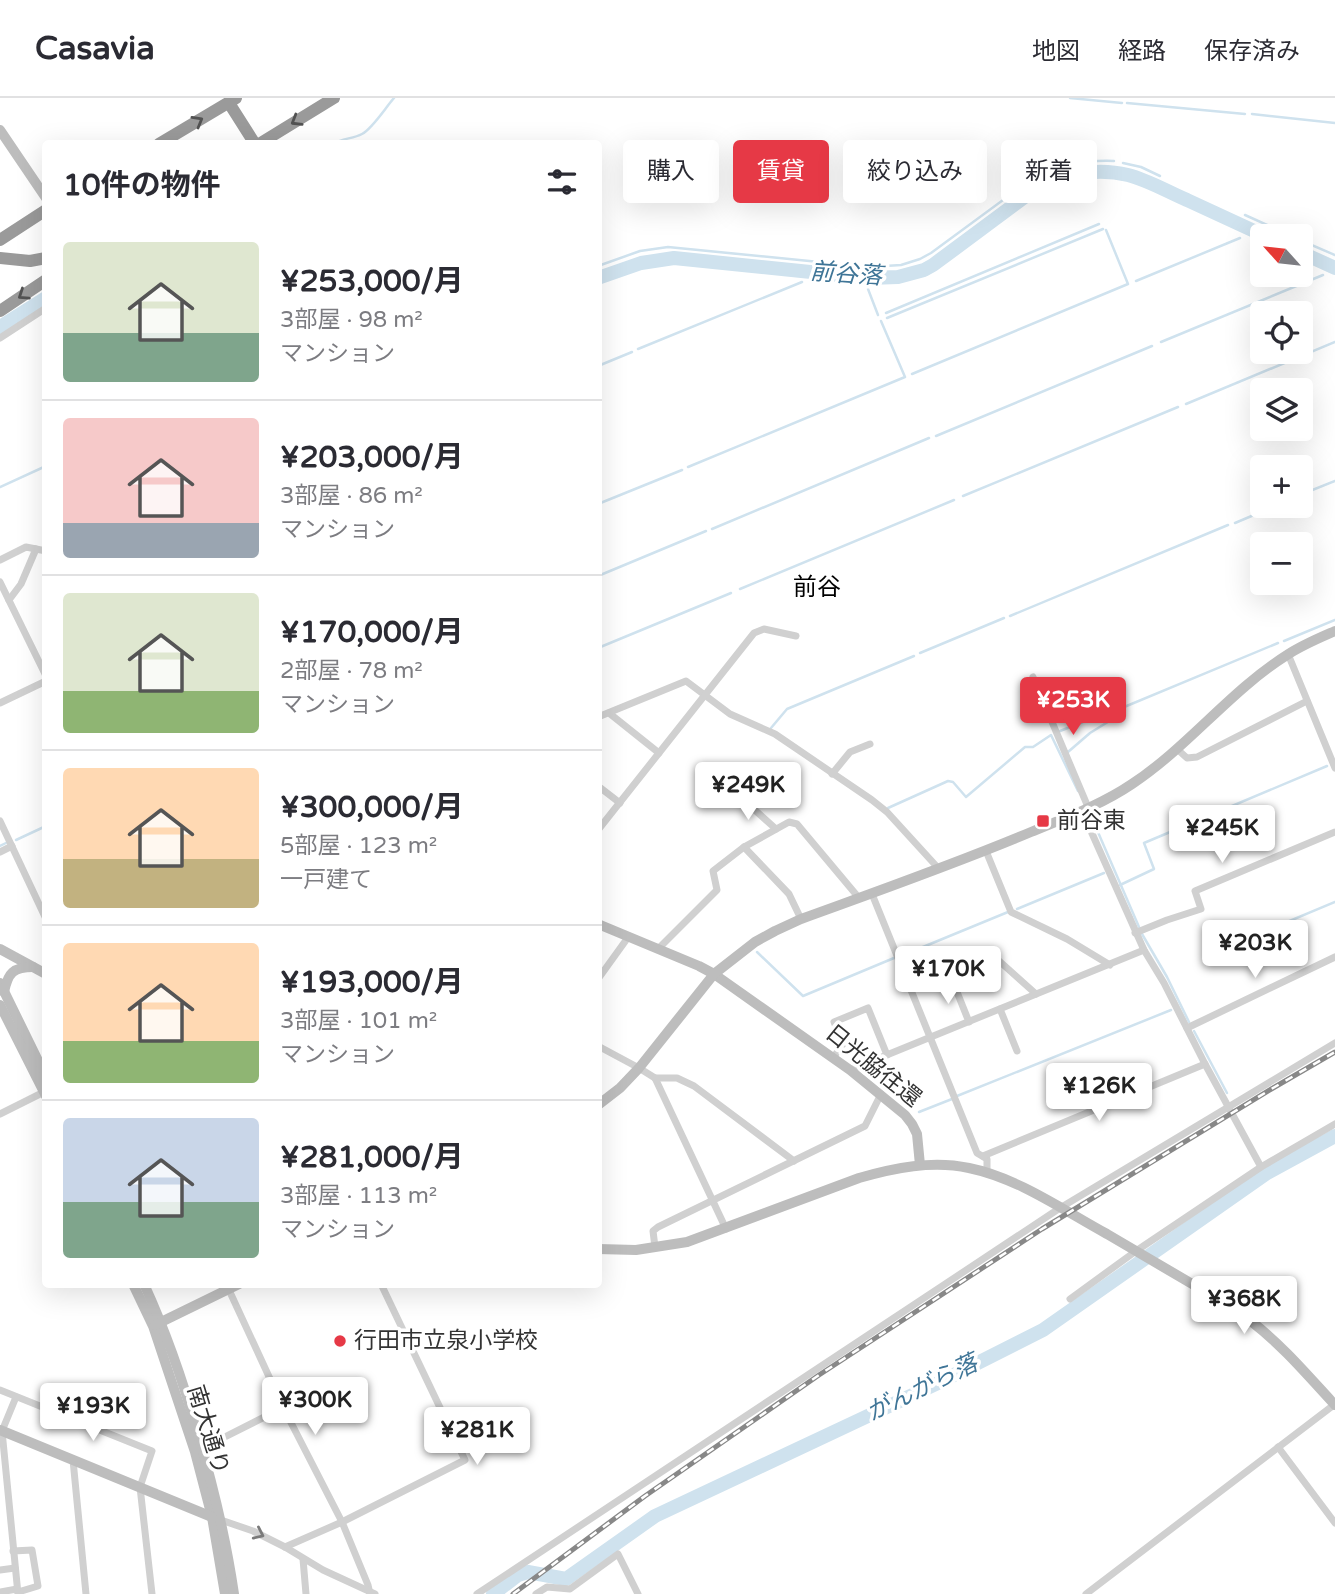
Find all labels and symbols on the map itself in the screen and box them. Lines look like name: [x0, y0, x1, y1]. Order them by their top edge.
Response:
one-way arrow: [291, 112, 304, 125]
one-way arrow: [190, 116, 203, 129]
north arrow: [1250, 224, 1312, 287]
water label: 前谷落: [809, 257, 887, 291]
one-way arrow: [18, 287, 31, 300]
district label: 前谷: [793, 573, 841, 602]
pin: ¥253K: [1024, 678, 1122, 737]
pin: ¥249K: [699, 762, 797, 822]
pin: ¥245K: [1173, 806, 1271, 865]
place label: 前谷東: [1057, 807, 1126, 835]
marker: 前谷東: [1035, 813, 1051, 829]
pin: ¥203K: [1206, 920, 1304, 980]
pin: ¥170K: [899, 946, 997, 1006]
street label: 日光脇往還: [820, 1019, 926, 1113]
pin: ¥126K: [1050, 1063, 1148, 1123]
pin: ¥368K: [1195, 1276, 1293, 1336]
place label: 行田市立泉小学校: [354, 1327, 538, 1355]
marker: 行田市立泉小学校: [332, 1333, 348, 1349]
water label: がんがら落: [862, 1347, 986, 1427]
pin: ¥300K: [266, 1378, 364, 1437]
street label: 南大通り: [181, 1382, 235, 1478]
pin: ¥193K: [44, 1384, 142, 1443]
pin: ¥281K: [428, 1408, 526, 1467]
one-way arrow: [252, 1526, 264, 1540]

